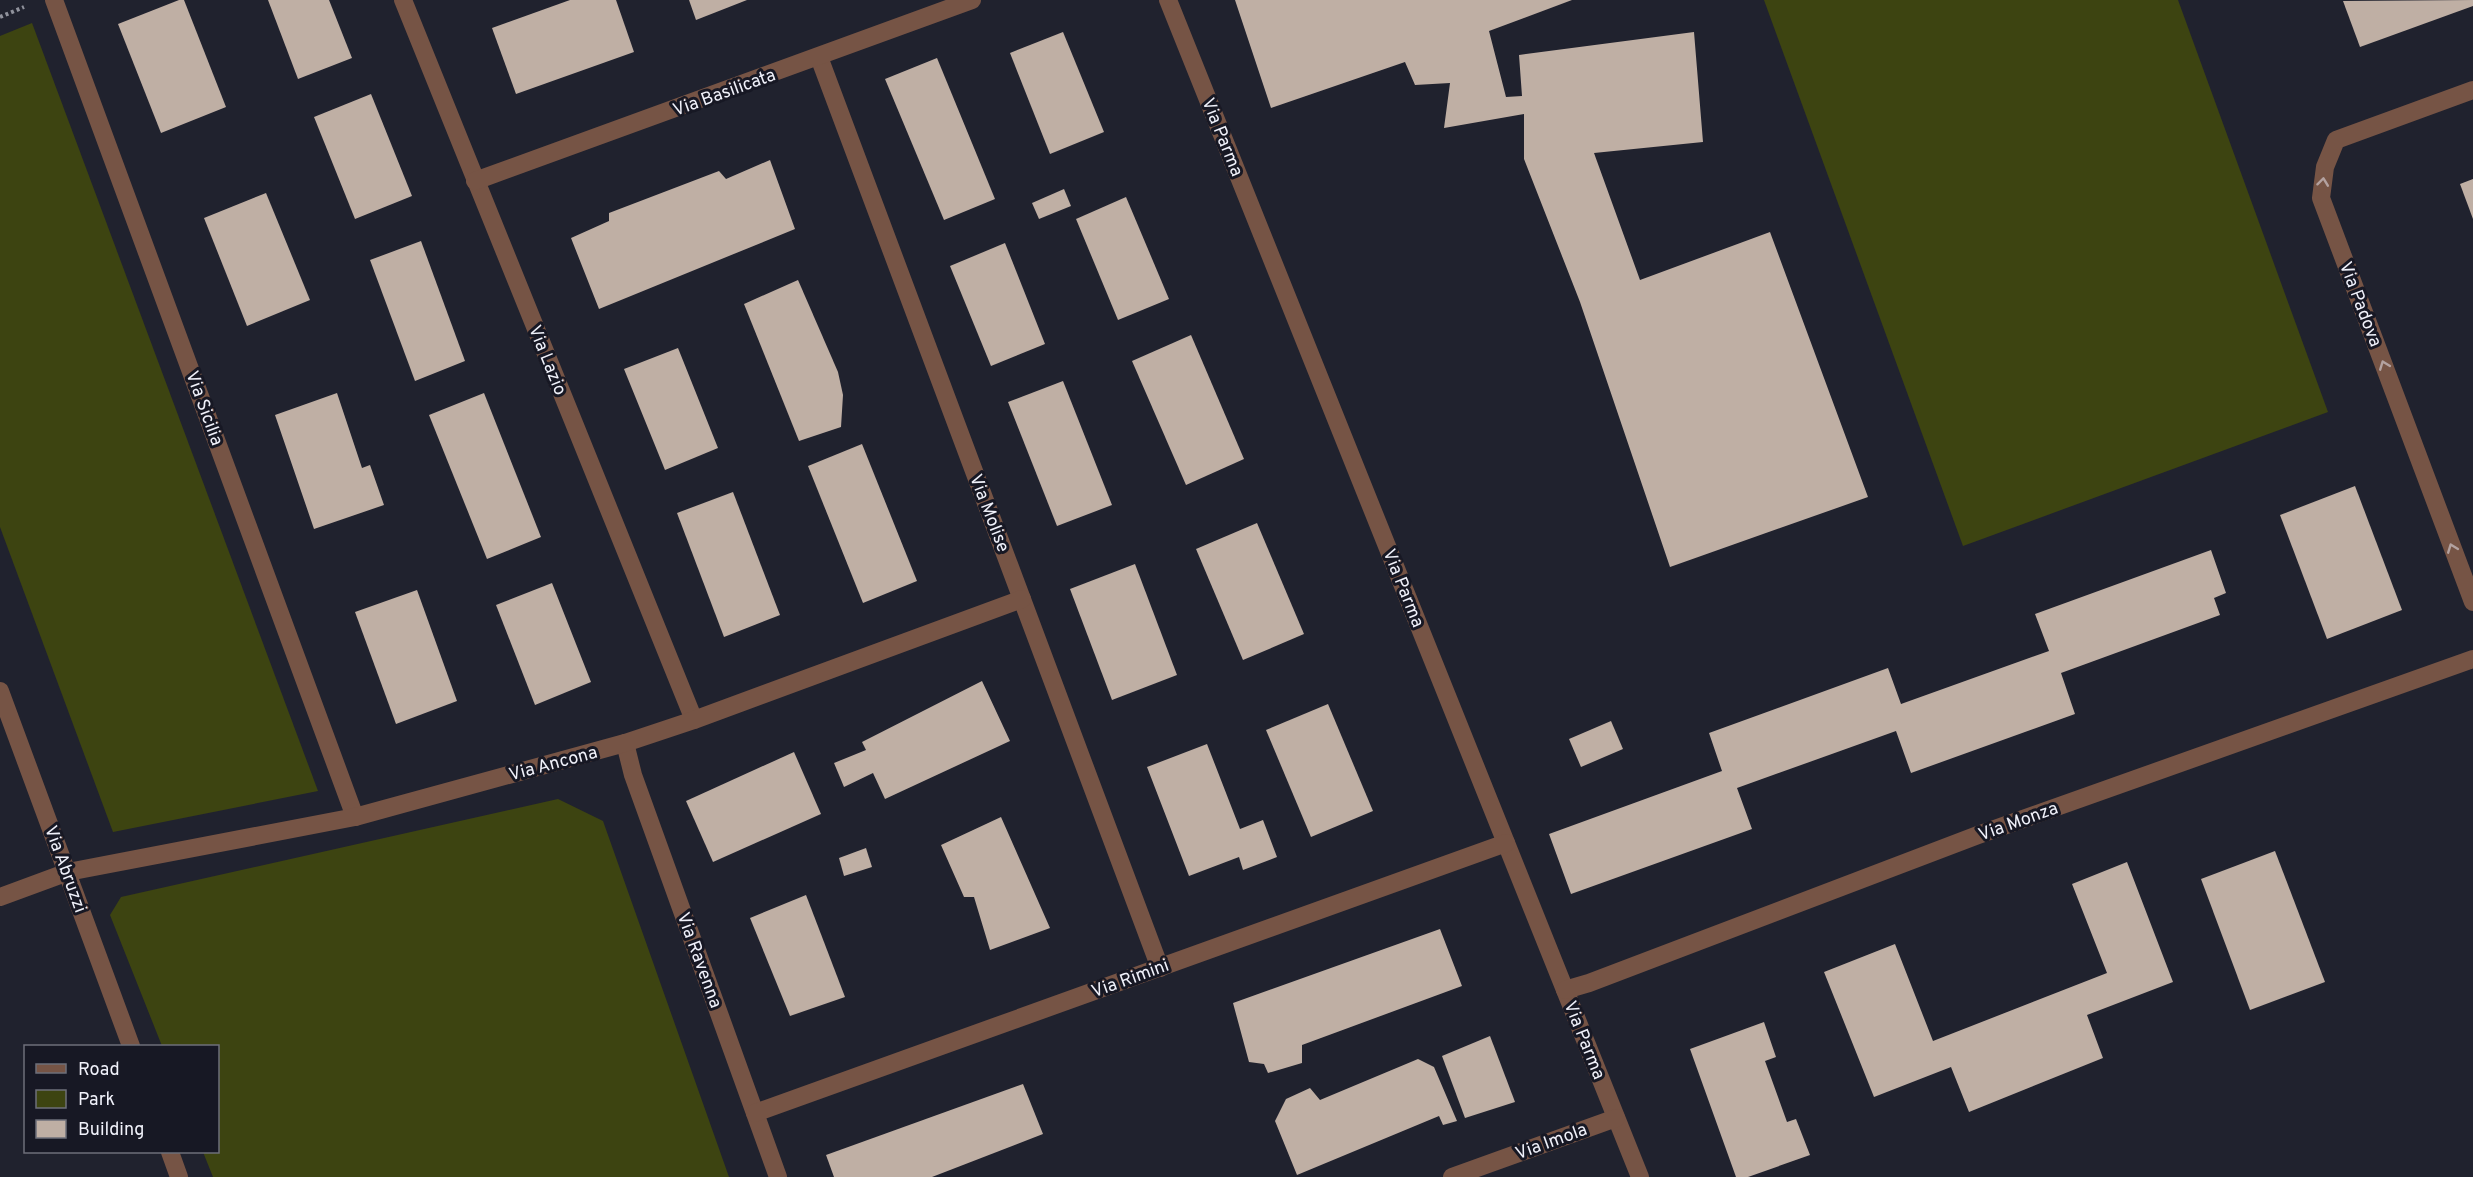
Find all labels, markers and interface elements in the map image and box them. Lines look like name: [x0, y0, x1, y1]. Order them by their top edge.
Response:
street label: Via Basilicata: [670, 64, 779, 123]
street label: Via Parma: [1196, 95, 1248, 180]
one-way arrow: [2316, 177, 2329, 186]
street label: Via Padova: [2333, 259, 2386, 350]
street label: Via Lazio: [522, 322, 571, 399]
one-way arrow: [2378, 360, 2391, 371]
street label: Via Sicilia: [179, 368, 228, 449]
street label: Via Molise: [963, 471, 1014, 556]
one-way arrow: [2447, 543, 2460, 553]
street label: Via Parma: [1377, 546, 1429, 631]
street label: Via Ancona: [507, 742, 600, 787]
street label: Via Monza: [1976, 797, 2062, 847]
street label: Via Abruzzi: [38, 823, 91, 916]
street label: Via Ravenna: [671, 909, 727, 1012]
street label: Via Rimini: [1088, 955, 1173, 1004]
street label: Via Parma: [1558, 998, 1610, 1083]
legend: [24, 1045, 219, 1153]
text: Road: [78, 1059, 120, 1082]
text: Park: [78, 1089, 115, 1112]
text: Building: [78, 1119, 144, 1142]
street label: Via Imola: [1512, 1119, 1591, 1166]

